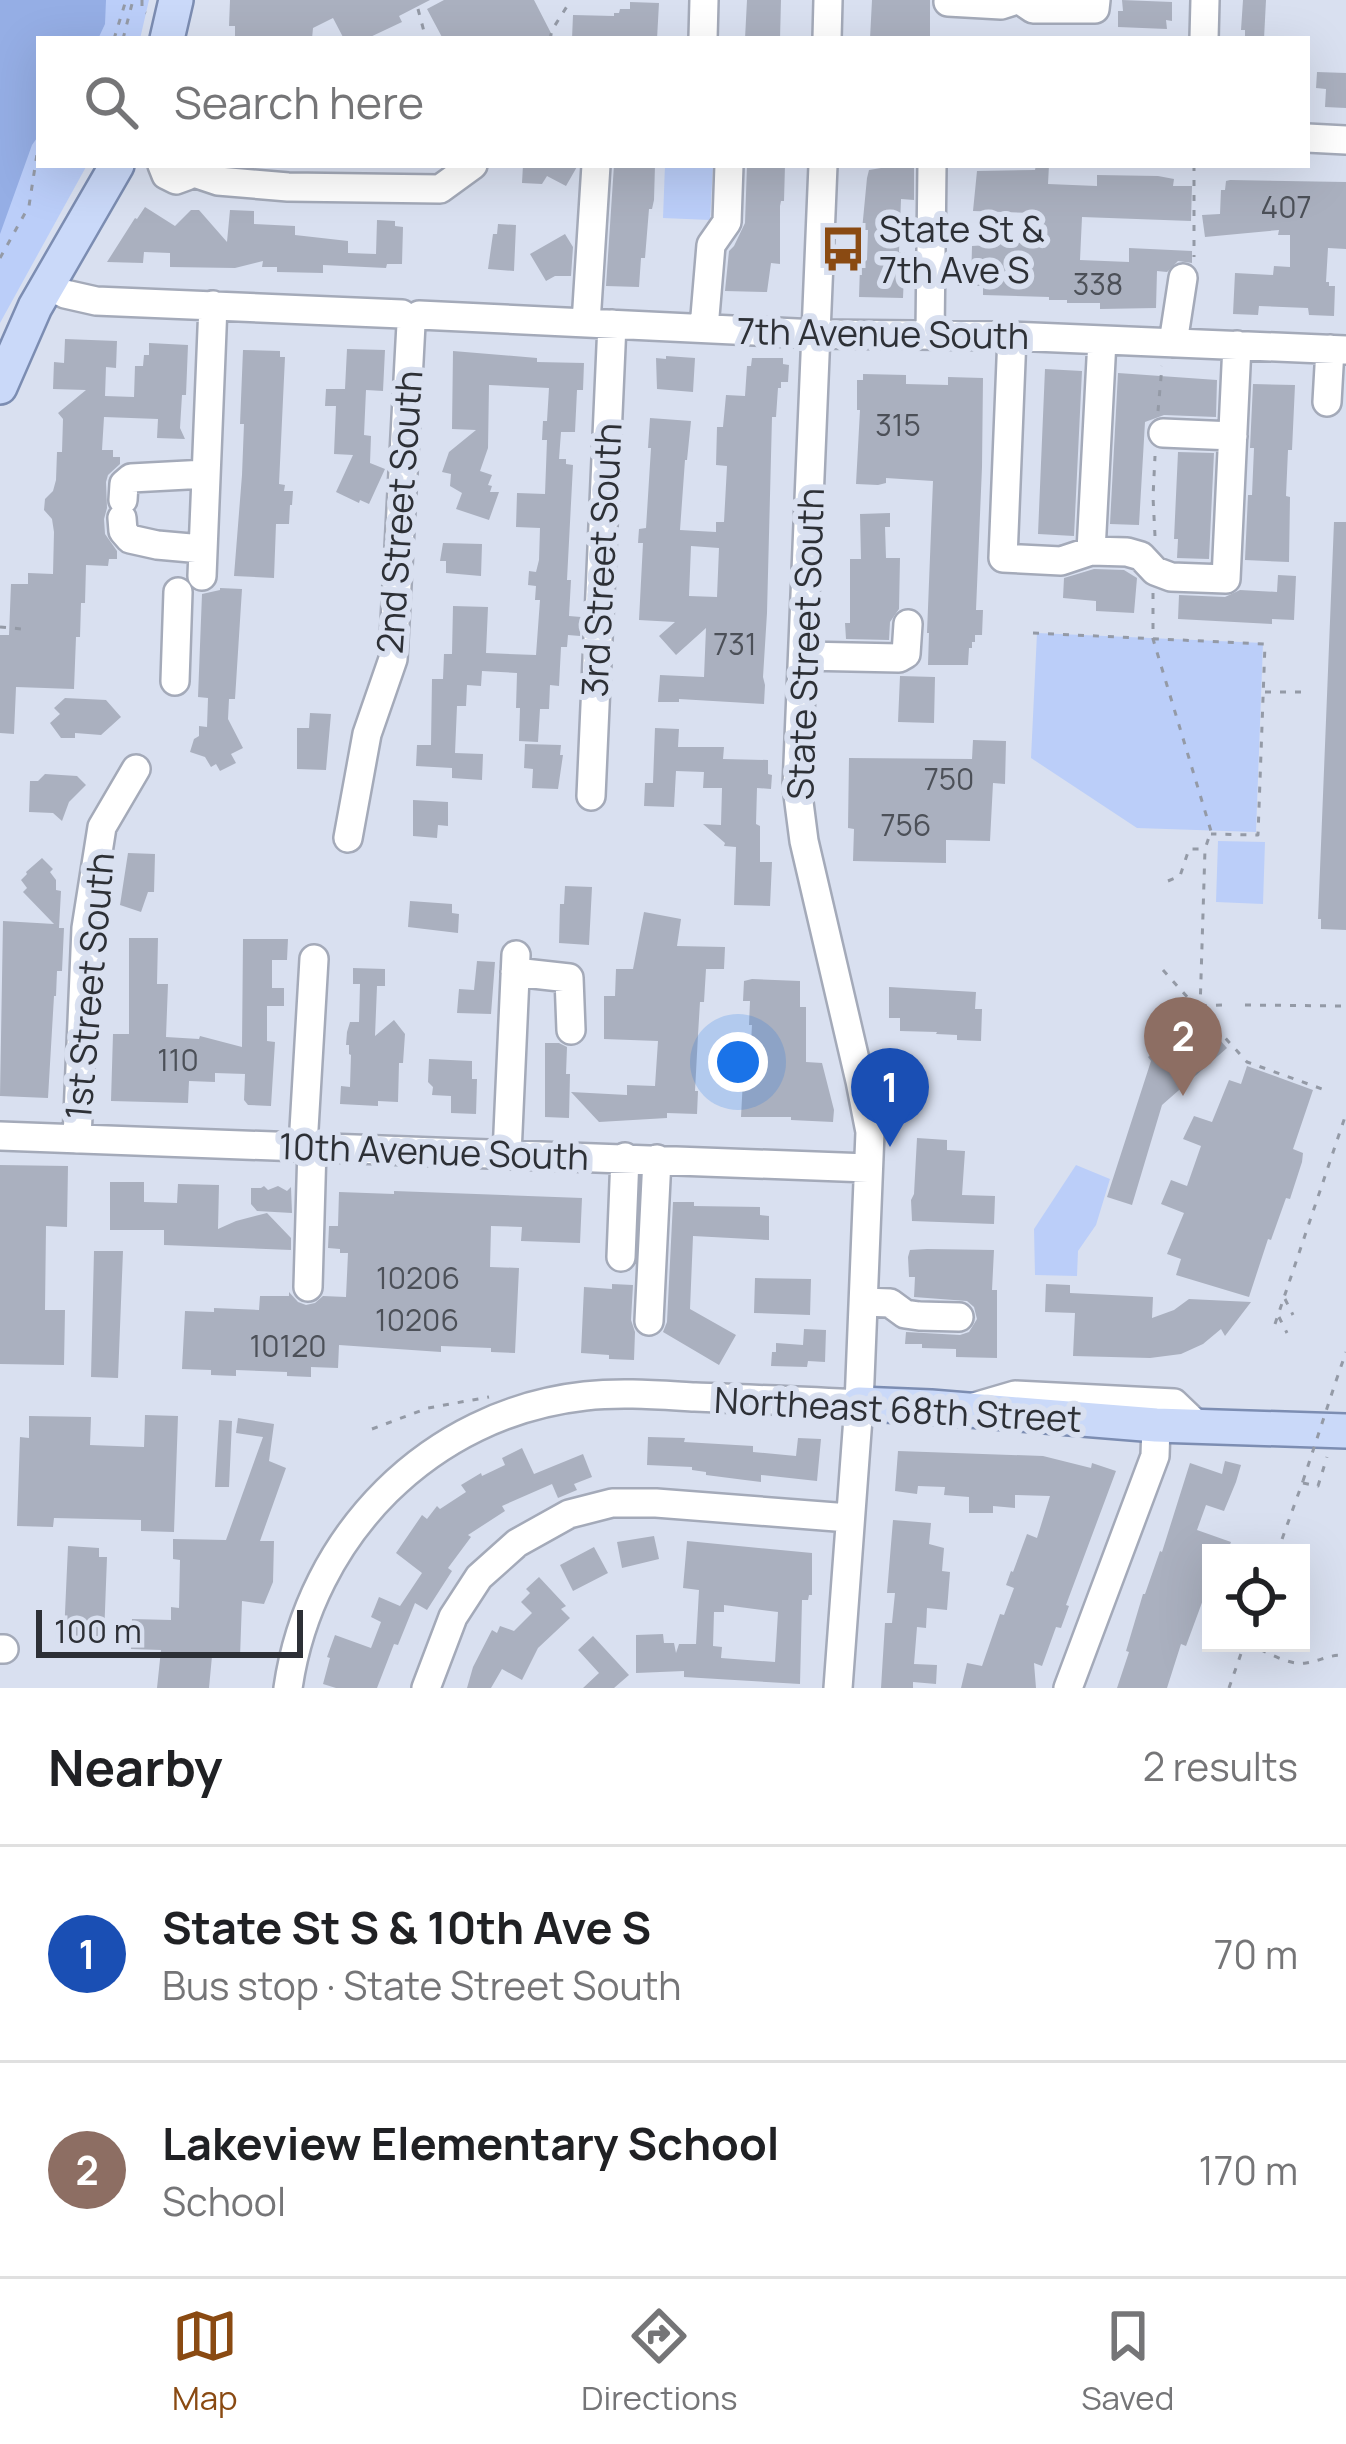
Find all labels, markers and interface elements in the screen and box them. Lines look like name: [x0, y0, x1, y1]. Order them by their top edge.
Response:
search box: [36, 36, 1310, 168]
icon: search: [78, 69, 144, 135]
text: Search here: [174, 71, 424, 133]
house number: 407: [1260, 186, 1312, 227]
place label: State St & 7th Ave S: [879, 204, 1045, 294]
bus stop icon: State St & 7th Ave S: [818, 224, 868, 274]
house number: 338: [1073, 263, 1123, 304]
street label: 7th Avenue South: [736, 306, 1030, 360]
street label: 2nd Street South: [365, 369, 433, 655]
house number: 315: [875, 404, 921, 445]
street label: 3rd Street South: [569, 422, 633, 698]
street label: State Street South: [775, 487, 835, 801]
house number: 731: [713, 623, 757, 664]
house number: 750: [924, 758, 974, 799]
house number: 756: [880, 804, 932, 845]
street label: 1st Street South: [53, 850, 125, 1122]
pin: 2: [1144, 997, 1222, 1096]
your location: [708, 1032, 768, 1092]
house number: 110: [157, 1039, 199, 1080]
pin: 1: [851, 1048, 929, 1147]
street label: 10th Avenue South: [278, 1121, 590, 1181]
house number: 10206: [376, 1257, 460, 1298]
house number: 10206: [375, 1299, 459, 1340]
house number: 10120: [249, 1325, 327, 1366]
street label: Northeast 68th Street: [713, 1375, 1083, 1443]
map controls: [1202, 1544, 1310, 1652]
button: locate: [1202, 1544, 1310, 1652]
scale bar: [36, 1604, 303, 1657]
text: 100 m: [54, 1608, 142, 1653]
text: Nearby: [48, 1732, 223, 1801]
text: 2 results: [1143, 1739, 1298, 1793]
text: State St S & 10th Ave S: [162, 1896, 651, 1958]
text: 1: [78, 1927, 96, 1981]
text: 70 m: [1214, 1927, 1298, 1981]
text: Bus stop · State Street South: [162, 1958, 681, 2012]
text: Lakeview Elementary School: [162, 2112, 779, 2174]
text: 2: [75, 2143, 99, 2197]
text: 170 m: [1199, 2143, 1298, 2197]
text: School: [162, 2174, 286, 2228]
tab: Map: [172, 2303, 238, 2420]
tab: Directions: [581, 2303, 738, 2420]
tab: Saved: [1081, 2303, 1174, 2420]

